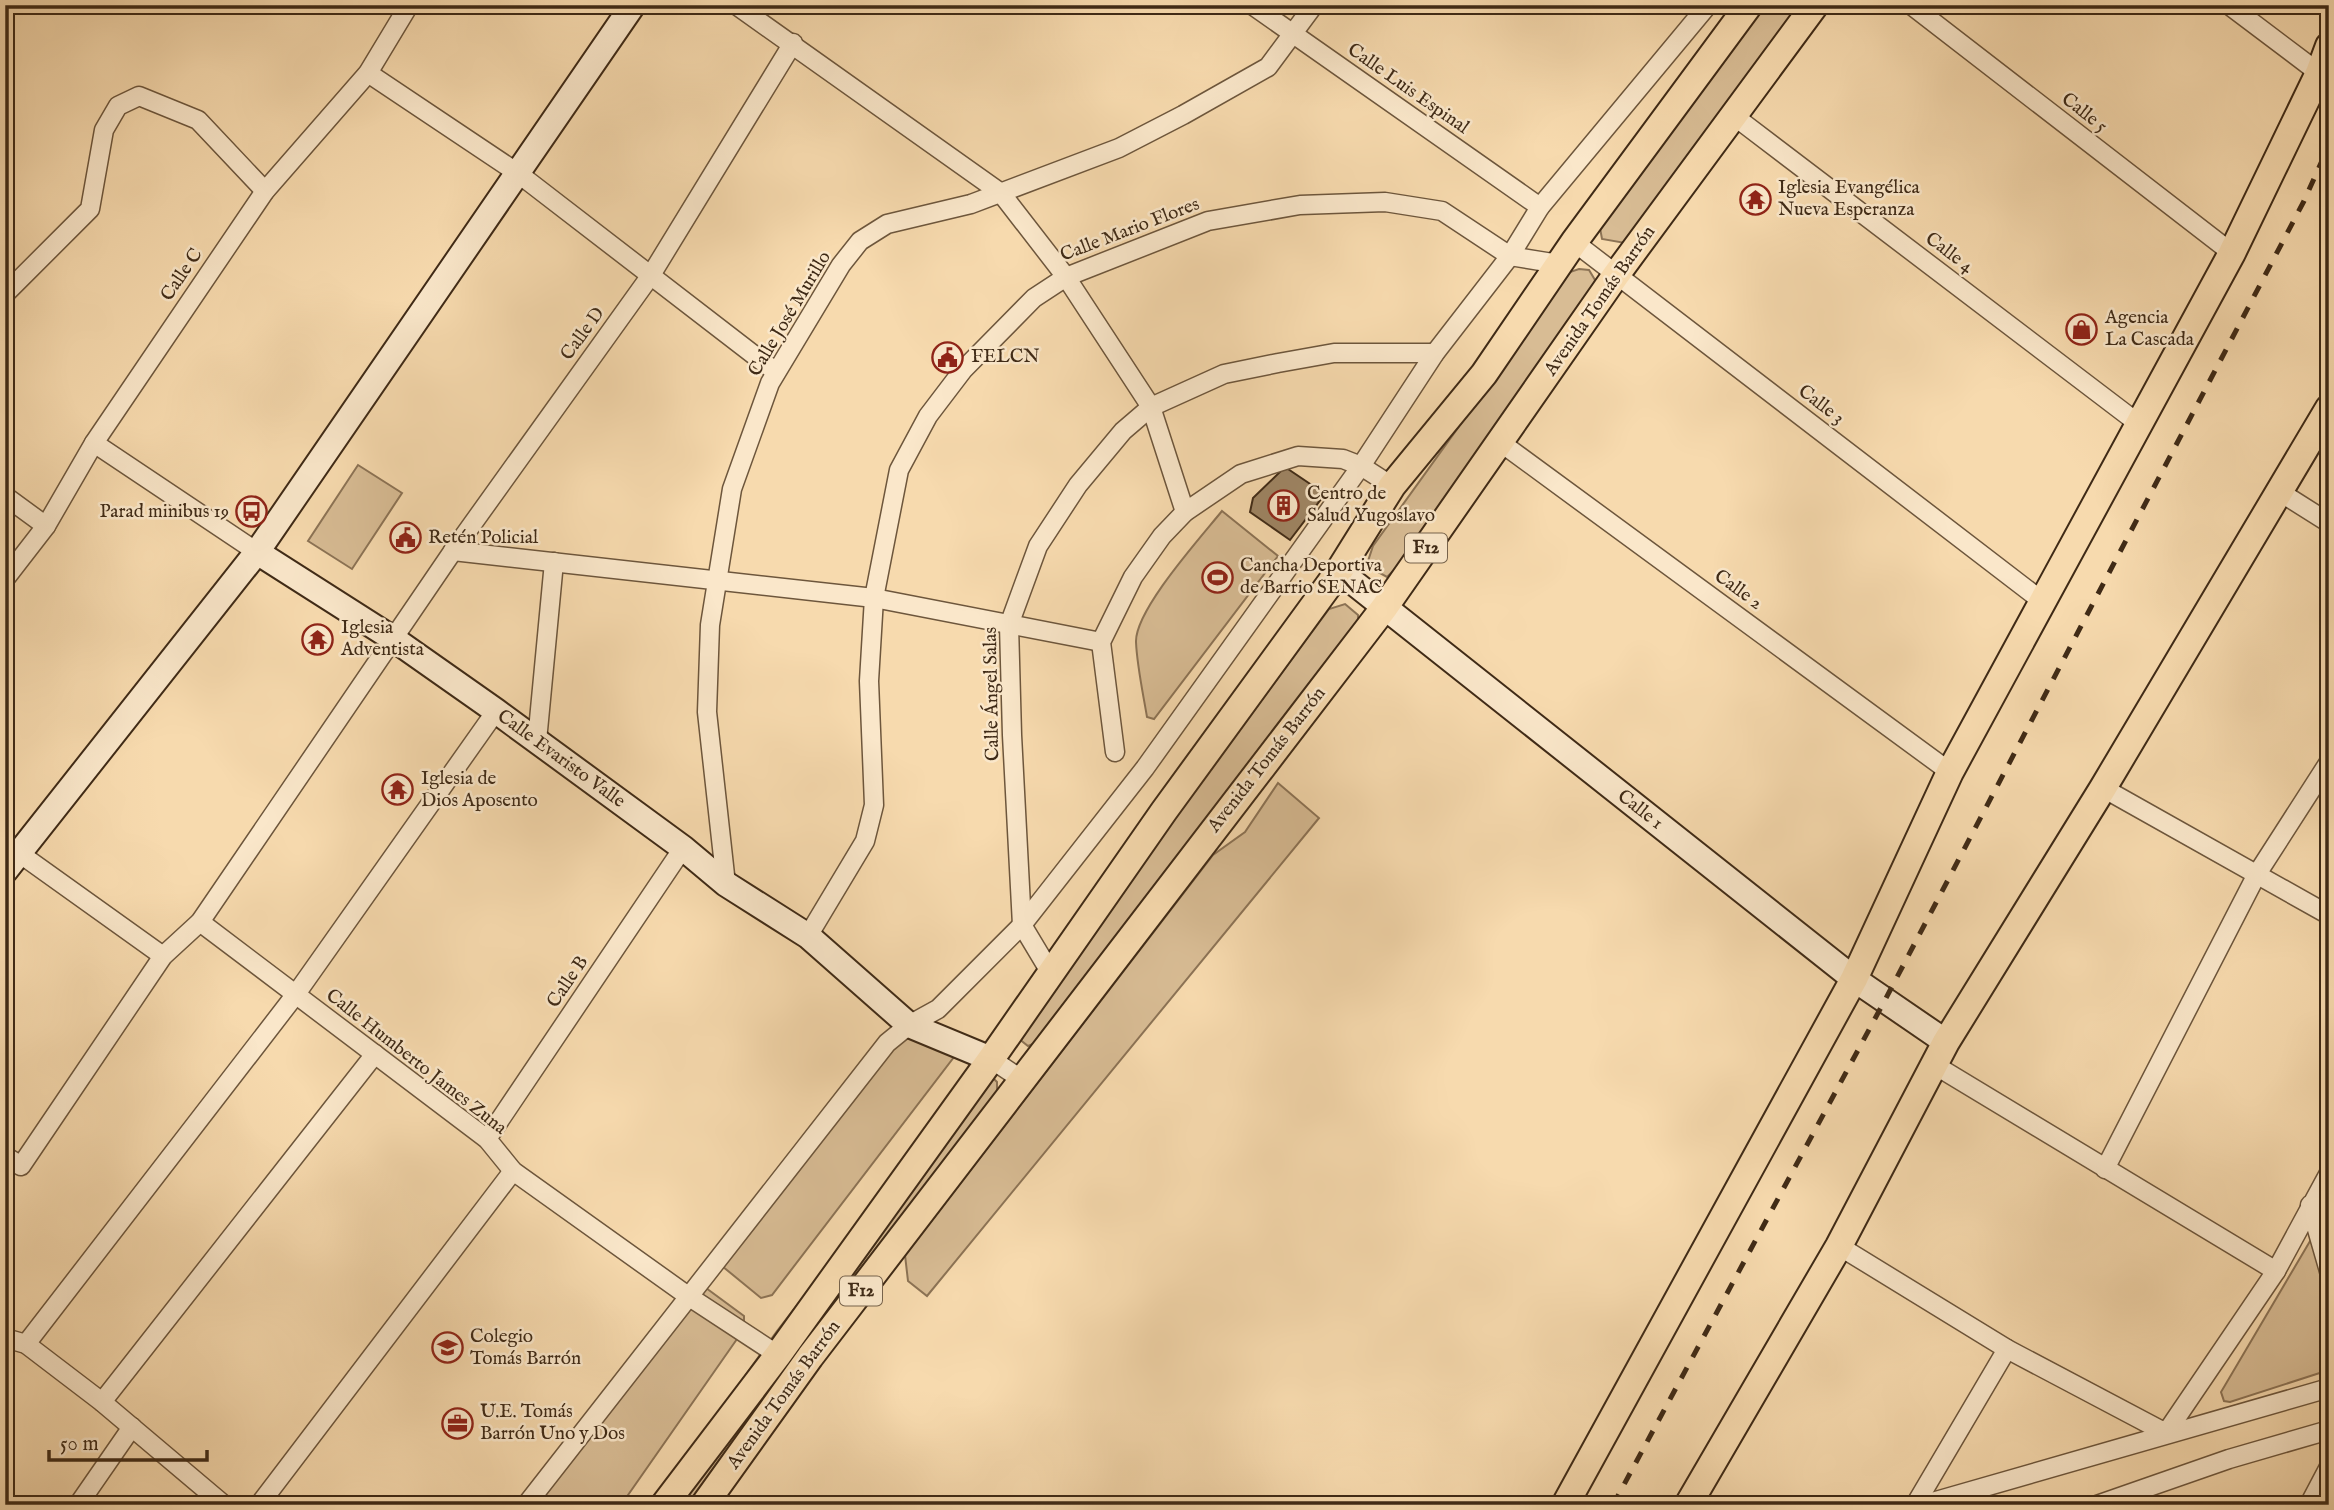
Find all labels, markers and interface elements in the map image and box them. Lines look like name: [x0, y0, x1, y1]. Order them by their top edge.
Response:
street label: Calle Luis Espinal: [1343, 38, 1474, 140]
street label: Calle 5: [2056, 88, 2112, 138]
place label: Iglesia Evangélica Nueva Esperanza: [1778, 176, 1921, 222]
temple icon: Iglesia Evangélica Nueva Esperanza: [1738, 182, 1772, 216]
street label: Calle Mario Flores: [1057, 192, 1203, 268]
street label: Avenida Tomás Barrón: [1538, 221, 1661, 382]
street label: Calle 4: [1920, 227, 1978, 279]
street label: Calle C: [156, 244, 208, 306]
street label: Calle José Murillo: [743, 247, 837, 381]
street label: Calle D: [556, 303, 610, 365]
place label: Agencia La Cascada: [2104, 306, 2195, 352]
shop icon: Agencia La Cascada: [2065, 312, 2099, 346]
public building icon: FELCN: [931, 340, 965, 374]
place label: FELCN: [971, 345, 1040, 369]
street label: Calle 3: [1793, 380, 1849, 430]
place label: Centro de Salud Yugoslavo: [1307, 482, 1435, 528]
building icon: Centro de Salud Yugoslavo: [1267, 488, 1301, 522]
bus stop icon: Parad minibus 19: [235, 495, 269, 529]
place label: Parad minibus 19: [99, 500, 229, 524]
public building icon: Retén Policial: [388, 521, 422, 555]
place label: Retén Policial: [428, 526, 539, 550]
road number: F12: [1405, 534, 1447, 562]
place label: Cancha Deportiva de Barrio SENAC: [1240, 554, 1383, 600]
sports icon: Cancha Deportiva de Barrio SENAC: [1200, 560, 1234, 594]
street label: Calle 2: [1709, 564, 1767, 616]
place label: Iglesia Adventista: [340, 616, 425, 662]
temple icon: Iglesia Adventista: [301, 622, 335, 656]
street label: Calle Ángel Salas: [978, 627, 1005, 761]
street label: Avenida Tomás Barrón: [1202, 682, 1331, 838]
street label: Calle Evaristo Valle: [492, 704, 630, 814]
place label: Iglesia de Dios Aposento: [421, 767, 538, 813]
temple icon: Iglesia de Dios Aposento: [381, 773, 415, 807]
street label: Calle 1: [1612, 785, 1668, 835]
street label: Calle B: [542, 951, 594, 1013]
street label: Calle Humberto James Zuna: [321, 984, 512, 1141]
road number: F12: [840, 1276, 882, 1306]
street label: Avenida Tomás Barrón: [721, 1316, 846, 1475]
place label: Colegio Tomás Barrón: [470, 1325, 581, 1371]
school or university icon: Colegio Tomás Barrón: [430, 1331, 464, 1365]
place label: U.E. Tomás Barrón Uno y Dos: [480, 1400, 625, 1446]
office icon: U.E. Tomás Barrón Uno y Dos: [440, 1406, 474, 1440]
scale bar: [49, 1419, 206, 1463]
text: 50 m: [60, 1431, 99, 1458]

